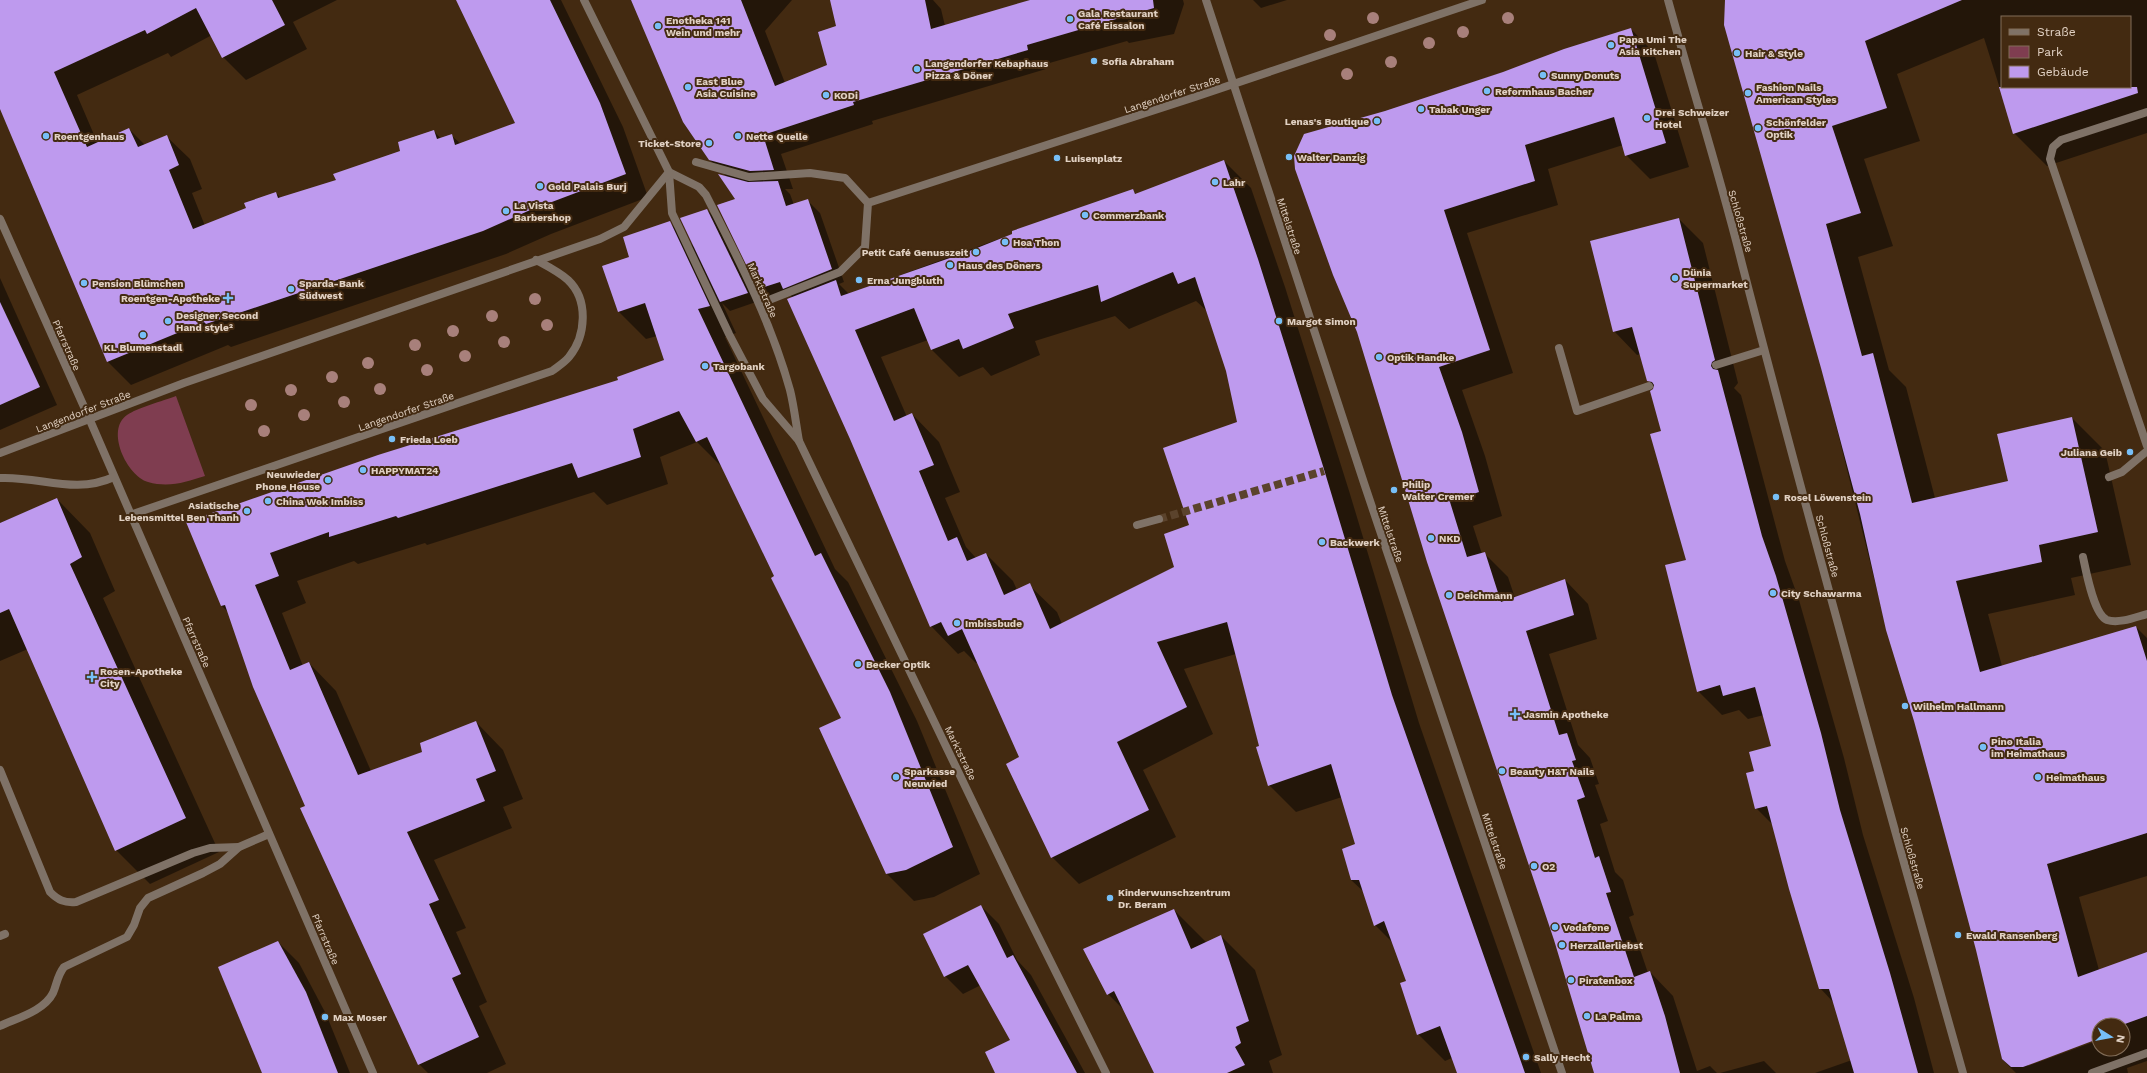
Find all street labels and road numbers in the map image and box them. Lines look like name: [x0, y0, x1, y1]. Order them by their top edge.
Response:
street label: Langendorfer Straße: [1123, 74, 1222, 115]
street label: Schloßstraße: [1726, 189, 1755, 254]
street label: Mittelstraße: [1275, 197, 1304, 256]
street label: Marktstraße: [746, 261, 780, 320]
street label: Pfarrstraße: [50, 318, 83, 372]
street label: Langendorfer Straße: [34, 388, 132, 435]
street label: Langendorfer Straße: [357, 390, 456, 433]
street label: Mittelstraße: [1376, 505, 1405, 564]
street label: Schloßstraße: [1814, 514, 1841, 579]
street label: Pfarrstraße: [180, 615, 213, 669]
street label: Marktstraße: [943, 724, 979, 782]
street label: Mittelstraße: [1480, 812, 1509, 871]
street label: Schloßstraße: [1898, 826, 1927, 891]
street label: Pfarrstraße: [310, 912, 341, 967]

